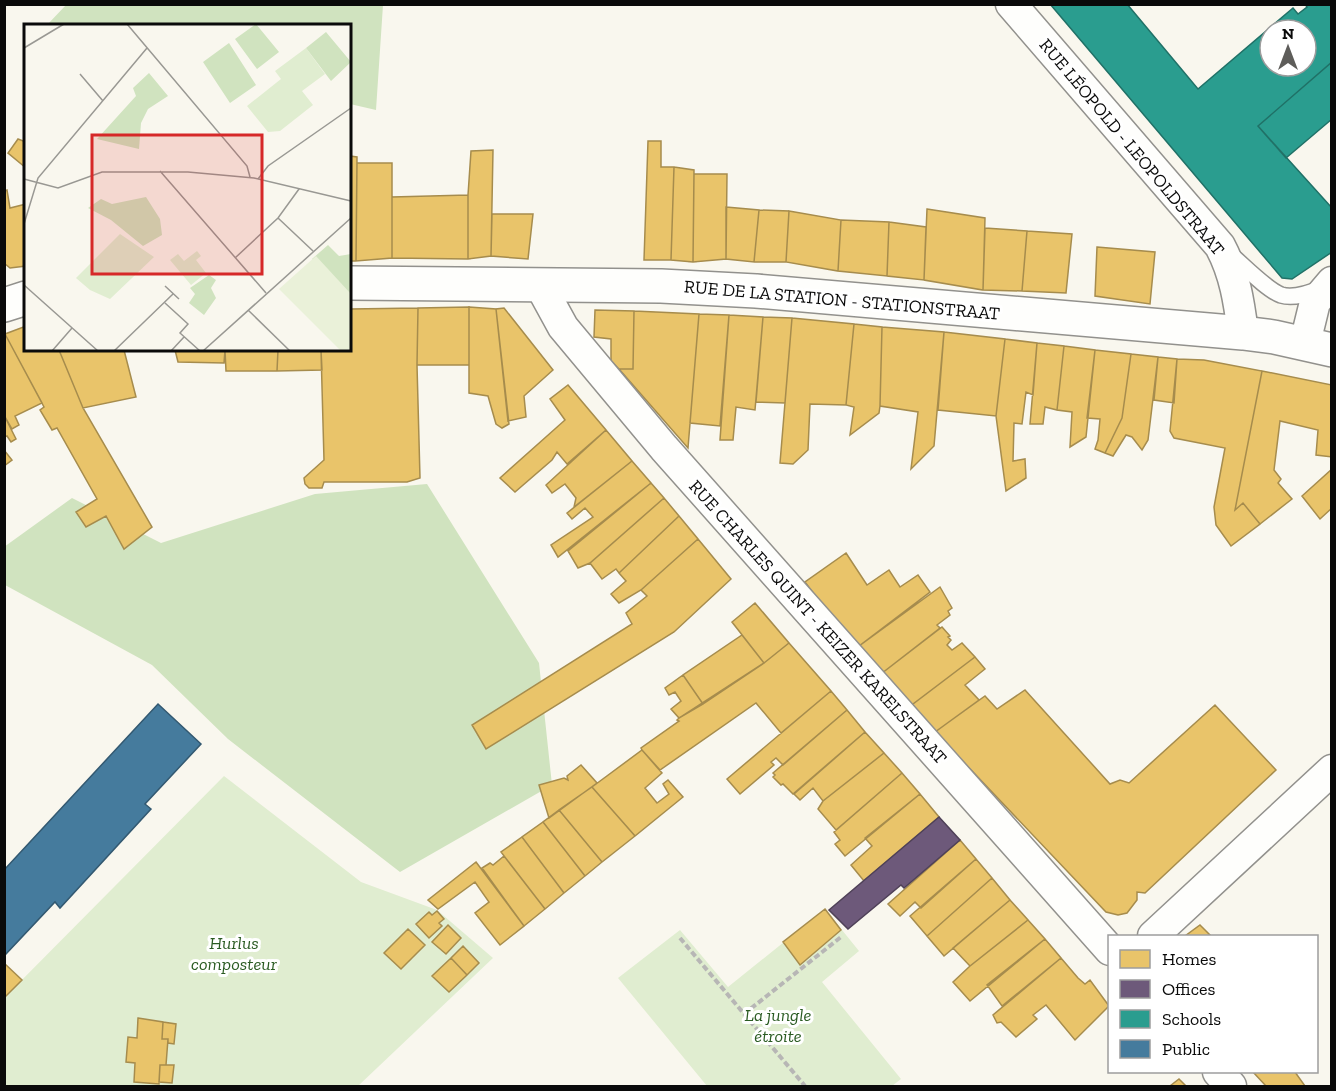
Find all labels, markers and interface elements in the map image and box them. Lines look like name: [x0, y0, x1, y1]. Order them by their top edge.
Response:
north arrow: [1258, 18, 1318, 78]
inset map: [24, 24, 351, 351]
text: N: [1282, 24, 1294, 43]
street label: RUE LÉOPOLD - LEOPOLDSTRAAT: [1035, 34, 1229, 260]
street label: RUE DE LA STATION - STATIONSTRAAT: [683, 275, 1001, 325]
street label: RUE CHARLES QUINT - KEIZER KARELSTRAAT: [684, 475, 952, 769]
park label: Hurlus composteur: [191, 932, 278, 975]
legend: [1108, 935, 1318, 1073]
text: Homes: [1162, 948, 1216, 970]
text: Offices: [1162, 978, 1215, 1000]
park label: La jungle étroite: [745, 1004, 812, 1047]
text: Schools: [1162, 1008, 1221, 1030]
text: Public: [1162, 1038, 1210, 1060]

